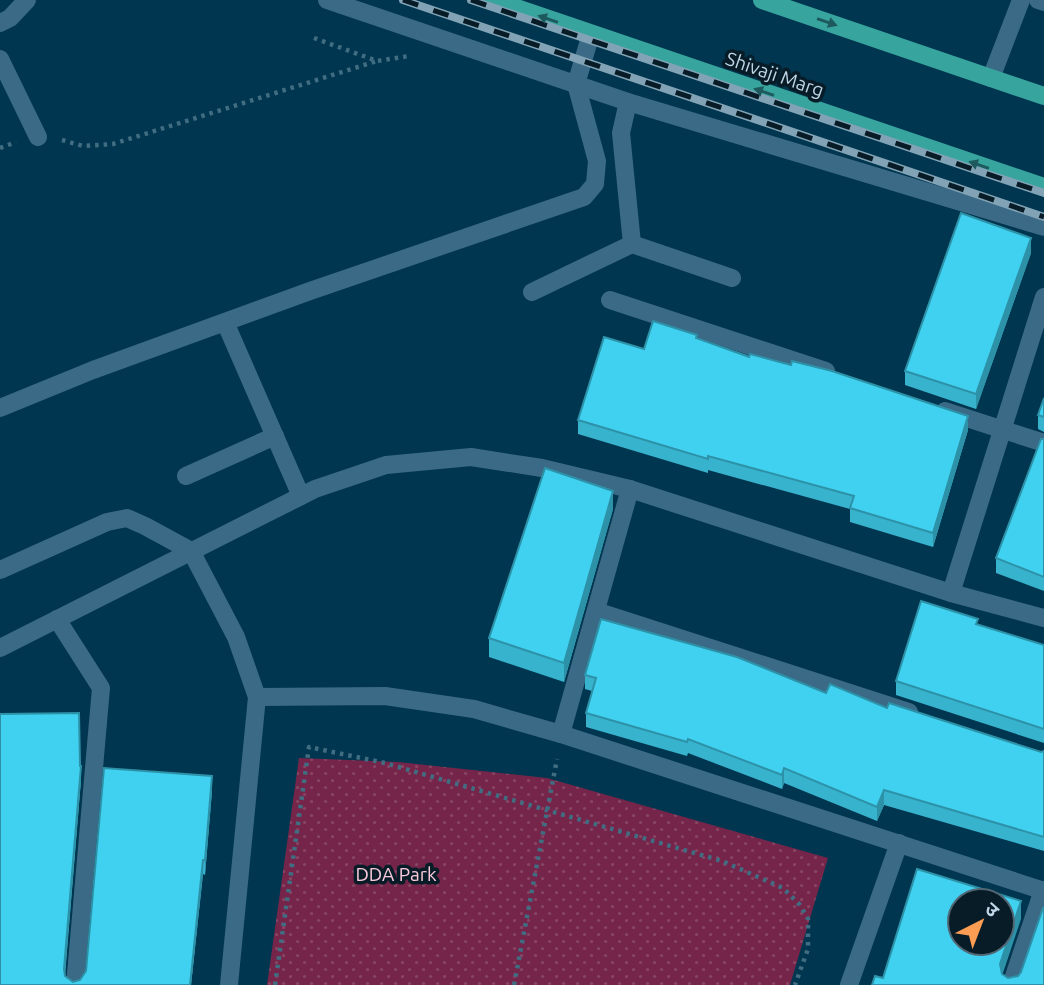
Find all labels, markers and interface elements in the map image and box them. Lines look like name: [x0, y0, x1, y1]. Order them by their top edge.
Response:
one-way arrow: [538, 13, 559, 24]
one-way arrow: [816, 17, 837, 28]
street label: Shivaji Marg: [723, 47, 827, 101]
one-way arrow: [753, 87, 774, 97]
one-way arrow: [969, 159, 990, 170]
park label: DDA Park: [355, 863, 437, 885]
north arrow: [946, 887, 1016, 957]
text: उ: [981, 897, 1005, 922]

